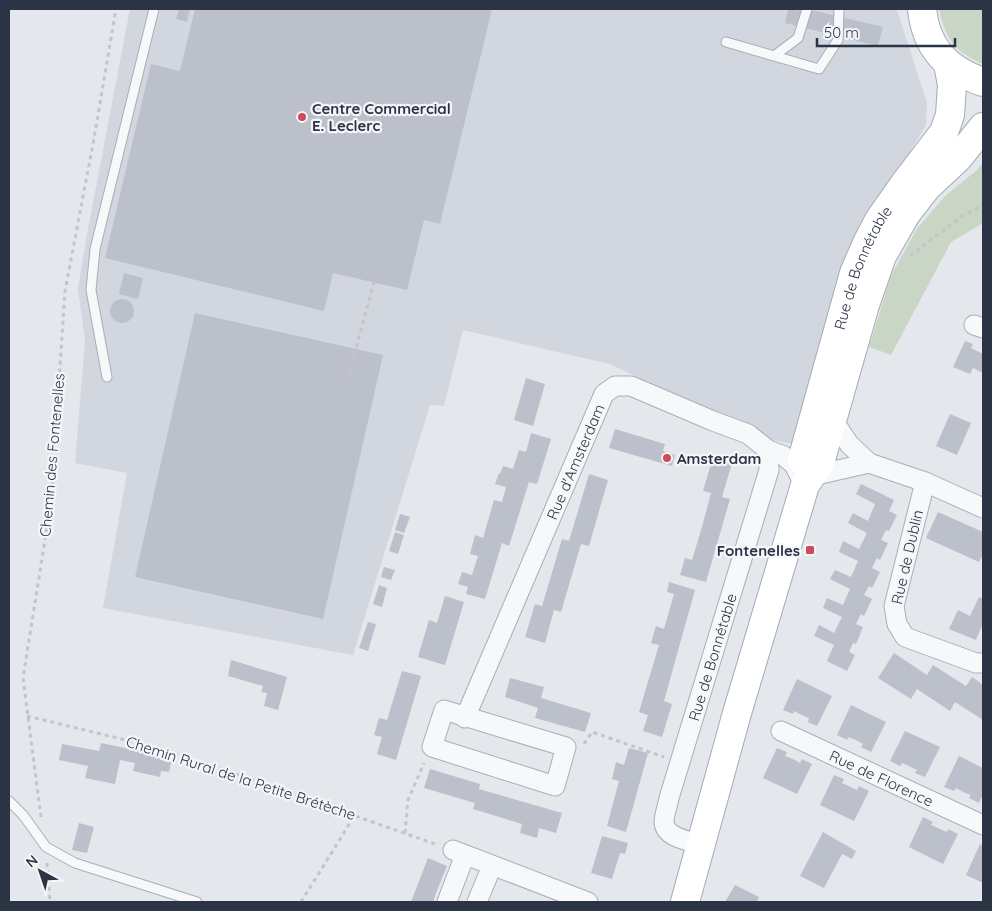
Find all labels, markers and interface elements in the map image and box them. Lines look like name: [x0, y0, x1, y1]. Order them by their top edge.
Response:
scale bar: [817, 15, 954, 47]
text: 50 m: [824, 23, 859, 42]
place label: Centre Commercial E. Leclerc: [312, 99, 451, 135]
marker: Centre Commercial E. Leclerc: [296, 111, 308, 123]
street label: Rue de Bonnétable: [829, 202, 896, 332]
street label: Chemin des Fontenelles: [35, 372, 69, 538]
street label: Rue d'Amsterdam: [542, 401, 608, 522]
place label: Amsterdam: [677, 449, 761, 468]
marker: Amsterdam: [661, 452, 673, 464]
street label: Rue de Dublin: [887, 508, 927, 606]
place label: Fontenelles: [717, 541, 800, 560]
marker: Fontenelles: [804, 544, 816, 556]
street label: Rue de Bonnétable: [684, 591, 740, 723]
street label: Chemin Rural de la Petite Brétèche: [124, 732, 358, 824]
street label: Rue de Florence: [827, 745, 937, 810]
north arrow: [15, 846, 65, 896]
text: N: [22, 851, 41, 871]

